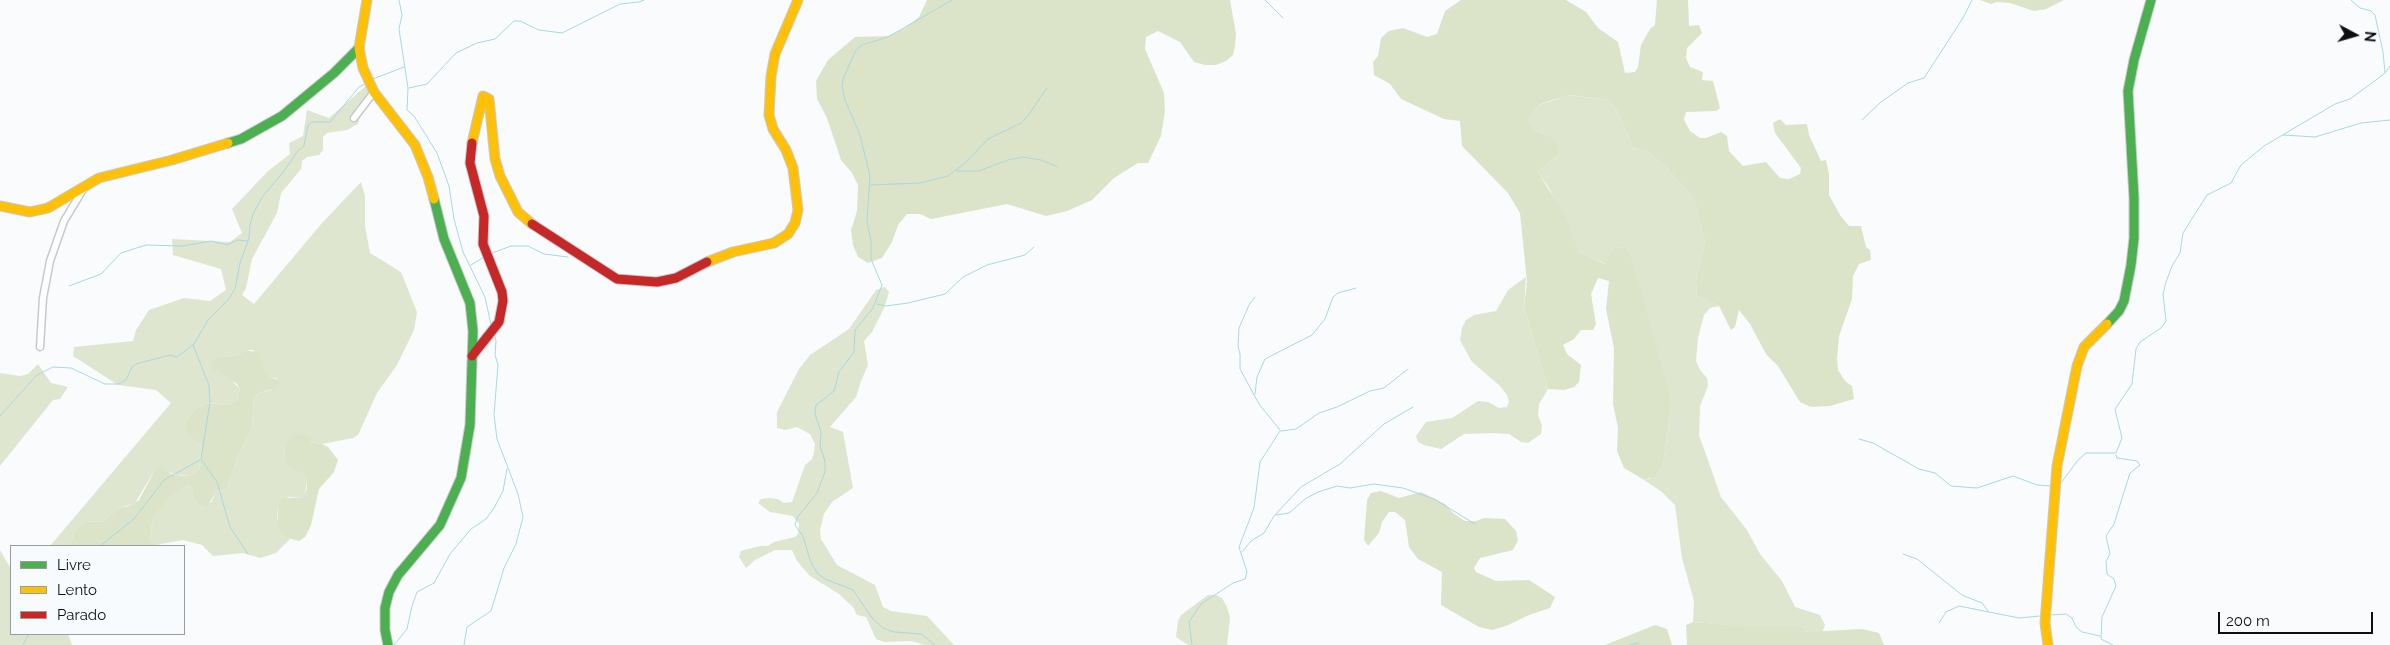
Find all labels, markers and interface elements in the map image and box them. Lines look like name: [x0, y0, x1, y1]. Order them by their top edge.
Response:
north arrow: [2330, 10, 2380, 60]
text: N: [2361, 30, 2378, 43]
legend: [10, 545, 185, 635]
text: Livre: [57, 556, 91, 574]
text: Lento: [57, 581, 97, 599]
scale bar: [2220, 602, 2375, 634]
text: Parado: [57, 606, 106, 624]
text: 200 m: [2226, 612, 2270, 630]

